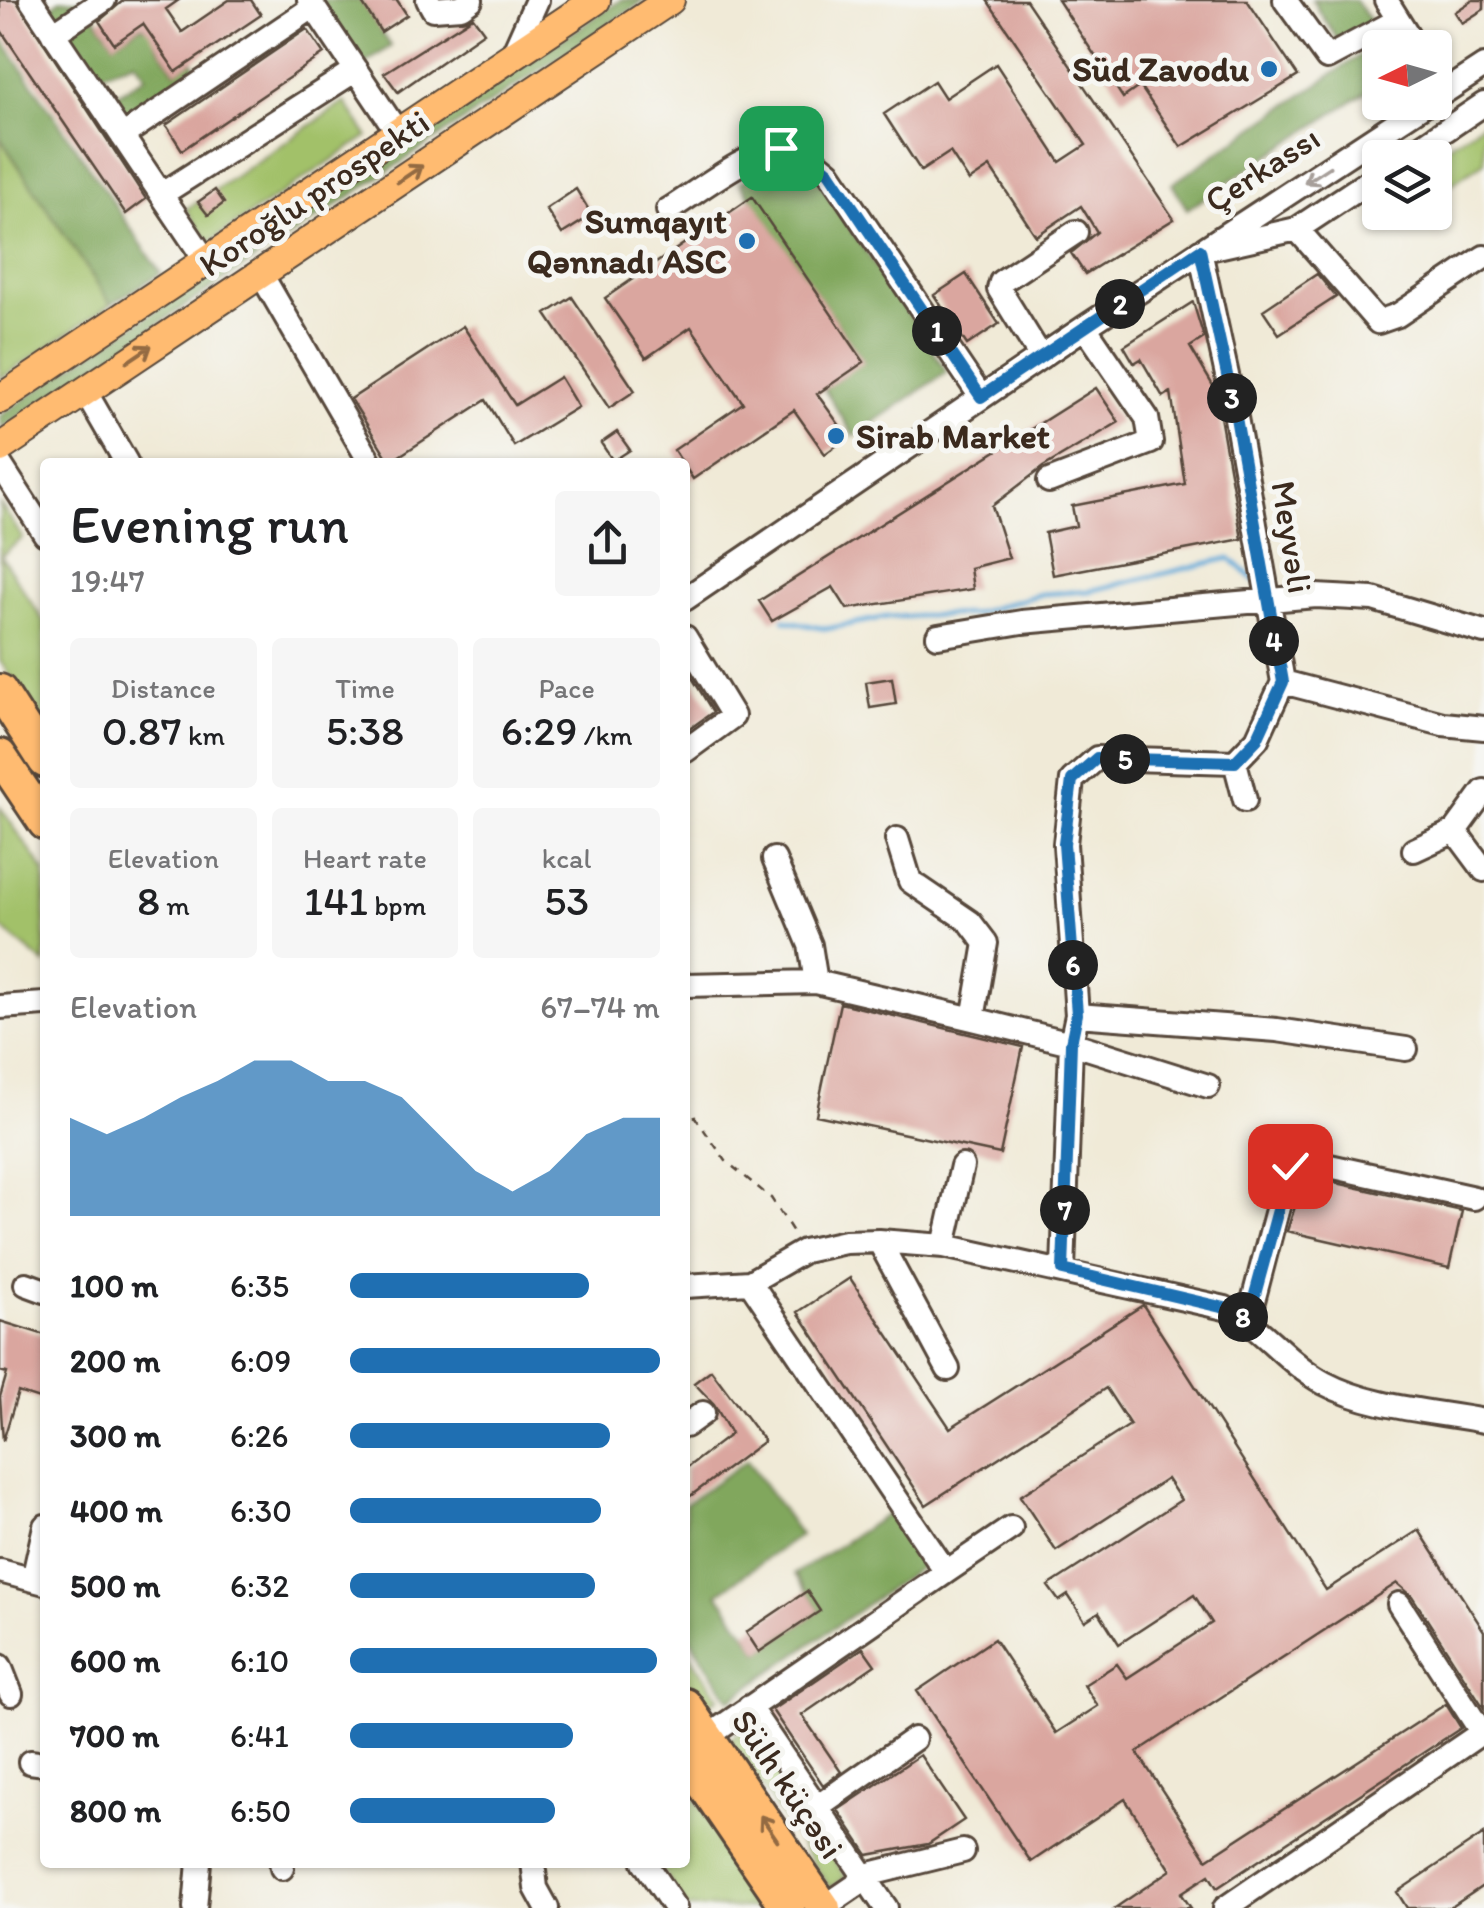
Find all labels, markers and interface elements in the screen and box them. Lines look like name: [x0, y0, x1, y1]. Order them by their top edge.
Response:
north arrow: [1362, 30, 1452, 120]
map controls: [1362, 30, 1452, 230]
place label: Süd Zavodu: [1072, 48, 1250, 90]
marker: Süd Zavodu: [1258, 58, 1280, 80]
street label: Koroğlu prospekti: [191, 101, 437, 285]
pin: [739, 106, 824, 191]
street label: Çerkassı: [1197, 116, 1327, 222]
icon: arrive: [754, 121, 809, 176]
button: layers: [1362, 140, 1452, 230]
one-way arrow: [395, 164, 423, 185]
one-way arrow: [1304, 164, 1332, 185]
place label: Sumqayıt Qənnadı ASC: [527, 200, 727, 282]
marker: Sumqayıt Qənnadı ASC: [736, 230, 758, 252]
pin: 2: [1095, 279, 1145, 329]
text: 2: [1113, 287, 1127, 321]
pin: 1: [912, 306, 962, 356]
text: 1: [931, 314, 944, 348]
one-way arrow: [125, 344, 153, 365]
pin: 3: [1207, 373, 1257, 423]
text: 3: [1224, 381, 1240, 415]
place label: Sirab Market: [856, 415, 1050, 457]
marker: Sirab Market: [825, 425, 847, 447]
street label: Meyvəli: [1262, 478, 1322, 596]
text: Evening run: [70, 491, 349, 557]
button: share: [555, 491, 660, 596]
text: 19:47: [70, 562, 145, 600]
pin: 4: [1249, 616, 1299, 666]
text: 4: [1266, 624, 1282, 658]
text: Distance: [111, 671, 216, 705]
text: Time: [335, 671, 395, 705]
text: Pace: [539, 671, 595, 705]
text: 0.87: [102, 705, 182, 756]
text: 5:38: [326, 705, 404, 756]
text: 6:29: [501, 705, 577, 756]
text: km: [182, 718, 225, 752]
text: /km: [577, 718, 633, 752]
pin: 5: [1100, 734, 1150, 784]
text: 5: [1118, 742, 1132, 776]
text: Elevation: [108, 841, 219, 875]
text: Heart rate: [303, 841, 427, 875]
text: kcal: [542, 841, 592, 875]
text: 8: [137, 875, 160, 926]
text: 141: [304, 875, 368, 926]
text: 53: [544, 875, 589, 926]
text: m: [160, 888, 190, 922]
text: bpm: [368, 888, 426, 922]
pin: 6: [1048, 940, 1098, 990]
text: 6: [1066, 948, 1080, 982]
text: Elevation: [70, 988, 197, 1026]
text: 67–74 m: [540, 988, 660, 1026]
pin: [1248, 1124, 1333, 1209]
icon: check: [1263, 1139, 1318, 1194]
pin: 7: [1040, 1185, 1090, 1235]
text: 7: [1058, 1193, 1072, 1227]
text: 100 m: [70, 1267, 158, 1305]
text: 6:35: [230, 1267, 289, 1305]
pin: 8: [1218, 1292, 1268, 1342]
text: 8: [1235, 1300, 1251, 1334]
text: 200 m: [70, 1342, 160, 1380]
text: 6:09: [230, 1342, 291, 1380]
text: 300 m: [70, 1417, 161, 1455]
text: 6:26: [230, 1417, 289, 1455]
text: 400 m: [70, 1492, 163, 1530]
text: 6:30: [230, 1492, 292, 1530]
text: 500 m: [70, 1567, 160, 1605]
text: 6:32: [230, 1567, 289, 1605]
text: 600 m: [70, 1642, 160, 1680]
text: 6:10: [230, 1642, 289, 1680]
street label: Sülh küçəsi: [723, 1702, 853, 1866]
text: 700 m: [70, 1717, 159, 1755]
text: 6:41: [230, 1717, 289, 1755]
text: 800 m: [70, 1792, 161, 1830]
text: 6:50: [230, 1792, 291, 1830]
one-way arrow: [759, 1814, 780, 1842]

